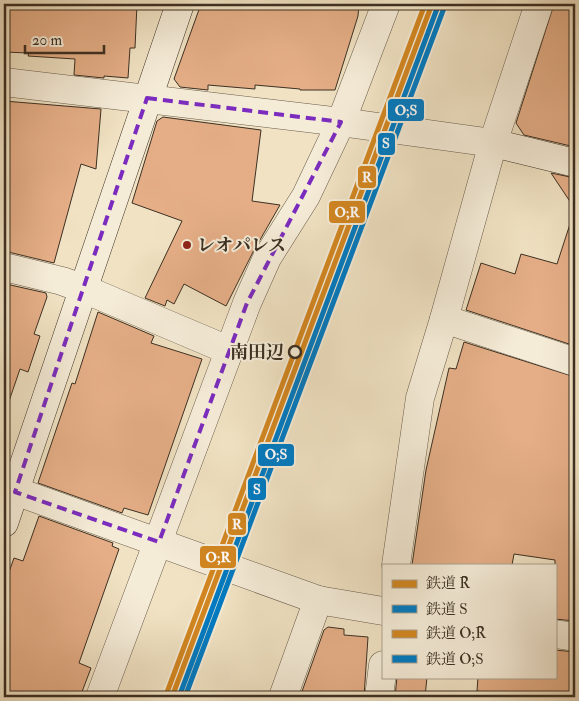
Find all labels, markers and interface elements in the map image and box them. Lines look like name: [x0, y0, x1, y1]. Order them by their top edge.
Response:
scale bar: [25, 22, 104, 54]
text: 20 m: [32, 31, 62, 50]
line badge: O;S: [387, 98, 425, 122]
text: O;S: [395, 102, 418, 119]
line badge: S: [377, 132, 396, 156]
text: S: [382, 135, 390, 152]
line badge: R: [357, 165, 377, 189]
text: R: [362, 169, 373, 186]
line badge: O;R: [328, 200, 366, 224]
text: O;R: [335, 204, 360, 221]
place label: レオパレス: [197, 234, 286, 257]
marker: レオパレス: [181, 239, 193, 251]
place label: 南田辺: [230, 341, 284, 364]
marker: 南田辺: [288, 345, 302, 359]
line badge: O;S: [257, 443, 295, 467]
text: O;S: [265, 446, 288, 463]
line badge: S: [247, 477, 267, 501]
text: S: [253, 481, 261, 498]
line badge: R: [227, 512, 247, 536]
text: R: [232, 516, 243, 533]
line badge: O;R: [199, 545, 237, 569]
text: O;R: [206, 549, 231, 566]
legend: [382, 564, 556, 678]
text: 鉄道 R: [426, 574, 471, 593]
text: 鉄道 S: [426, 600, 468, 619]
text: 鉄道 O;R: [426, 624, 487, 643]
text: 鉄道 O;S: [426, 650, 483, 669]

